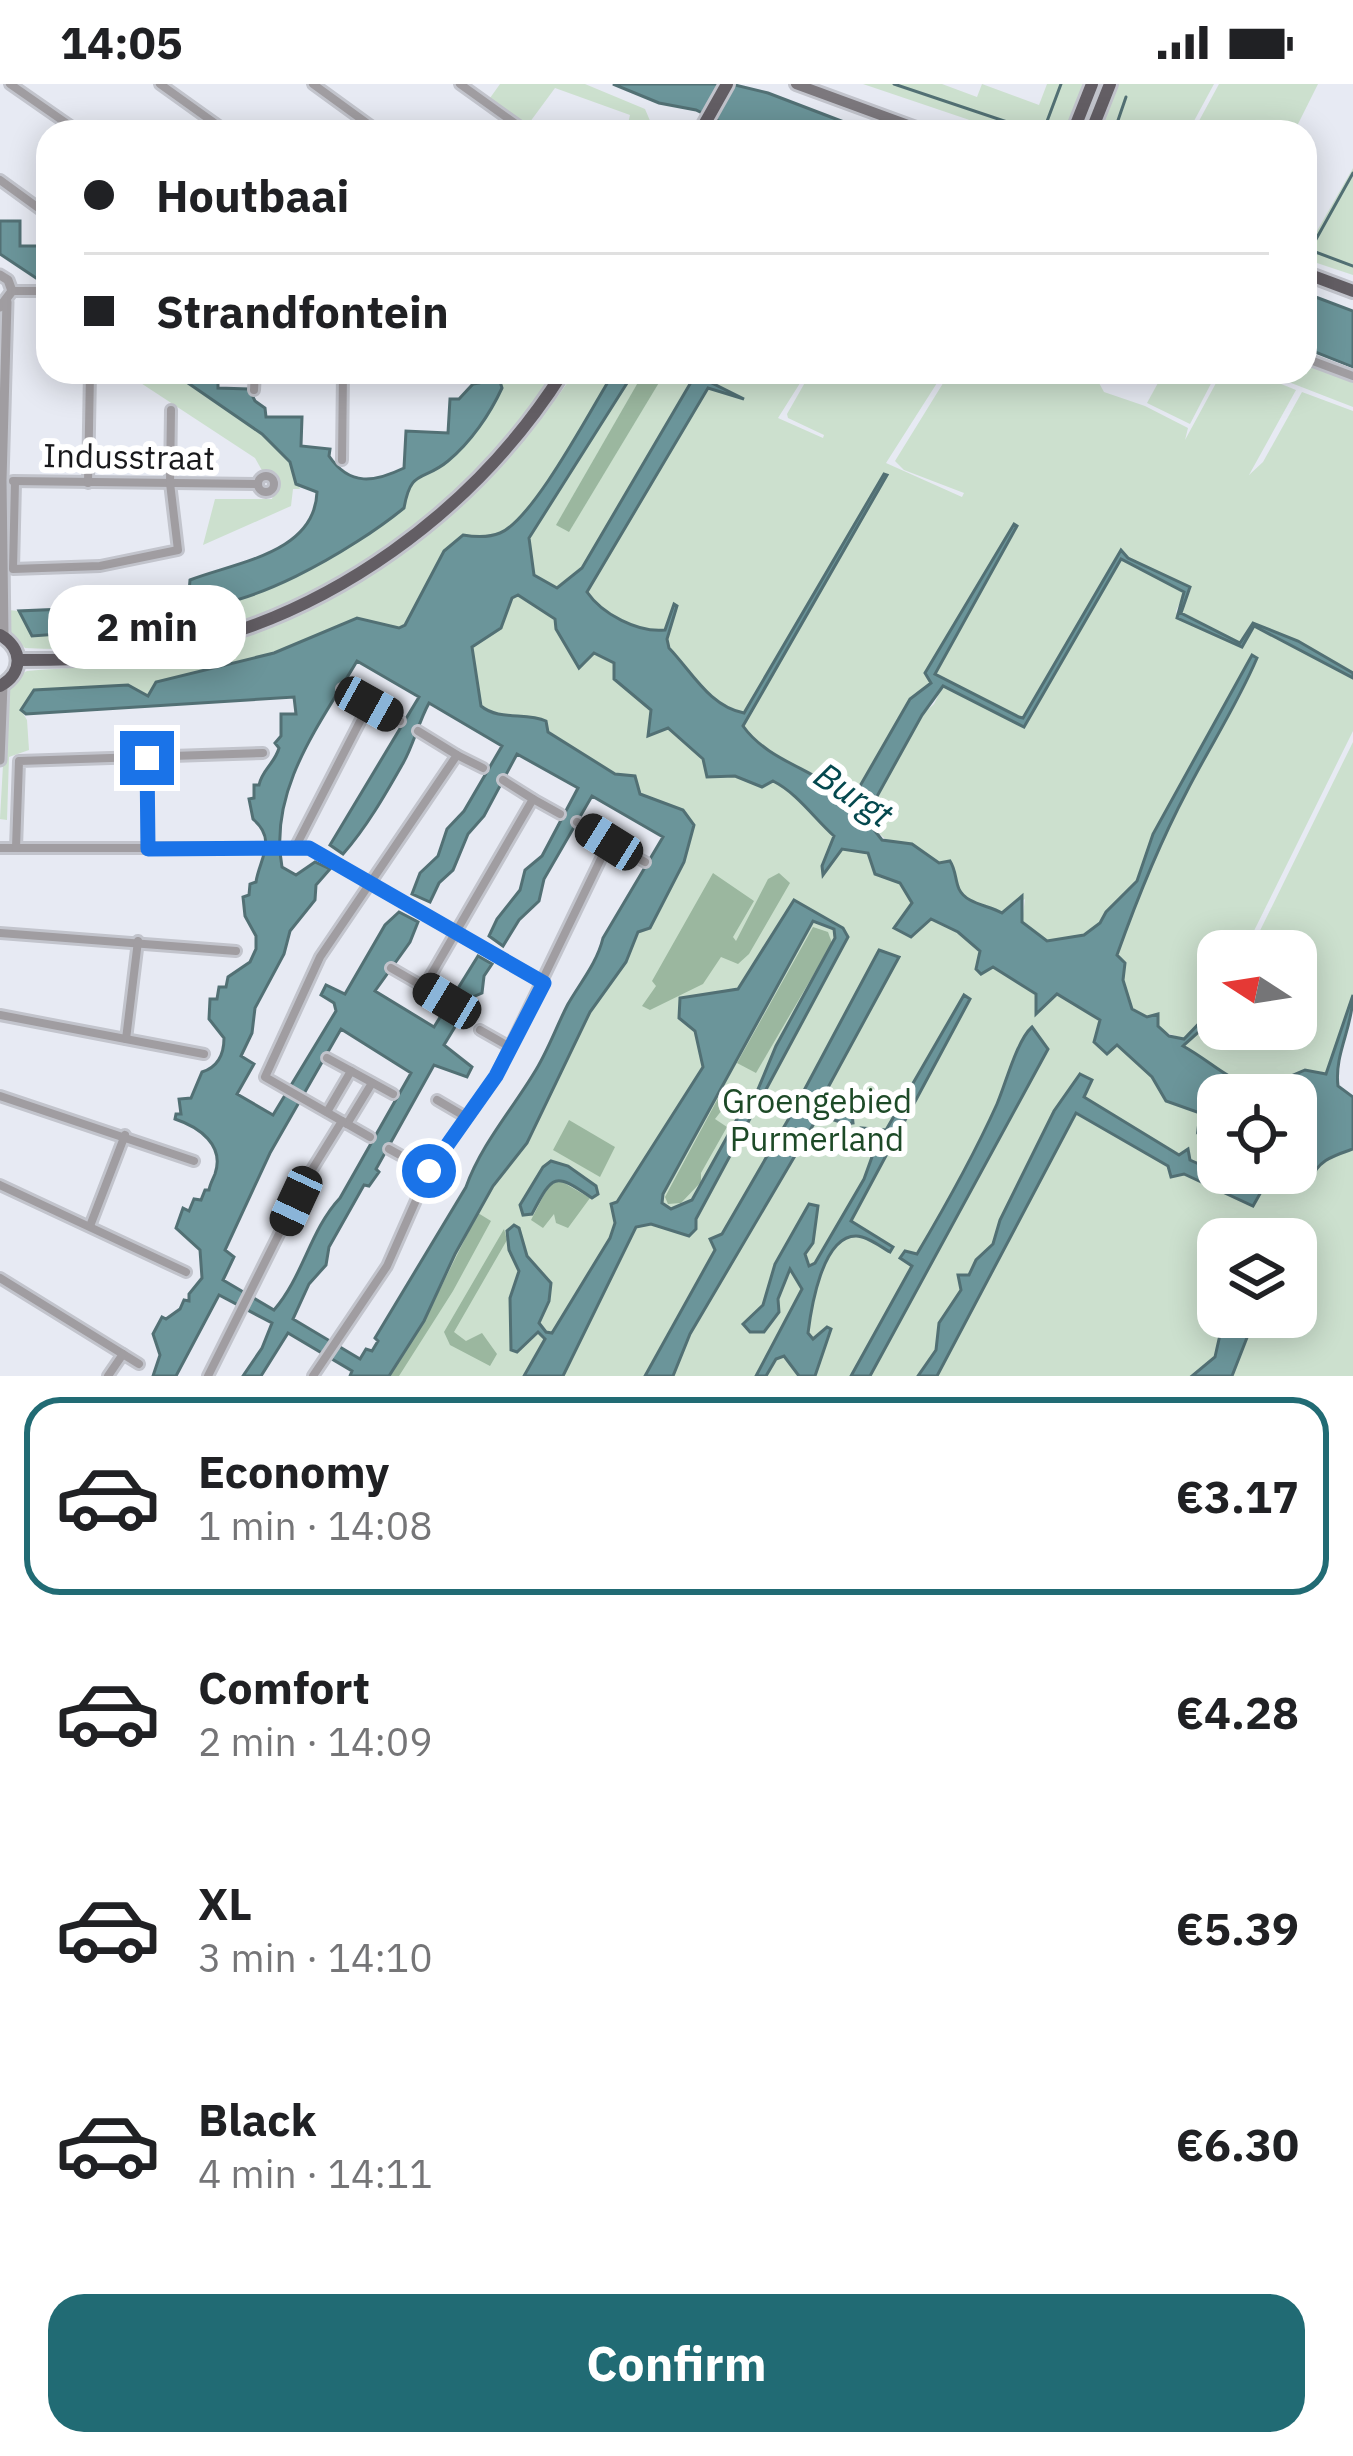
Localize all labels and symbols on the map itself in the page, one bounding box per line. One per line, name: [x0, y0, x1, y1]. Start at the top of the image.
street label: Indusstraat: [43, 433, 215, 479]
callout: 2 min: [48, 584, 246, 668]
car: [329, 671, 409, 737]
route end: [120, 731, 174, 785]
water label: Burgt: [806, 751, 903, 838]
car: [569, 808, 649, 876]
north arrow: [1197, 930, 1317, 1050]
car: [407, 967, 487, 1035]
park label: Groengebied Purmerland: [722, 1079, 912, 1160]
route start: [402, 1144, 456, 1198]
car: [264, 1161, 328, 1241]

